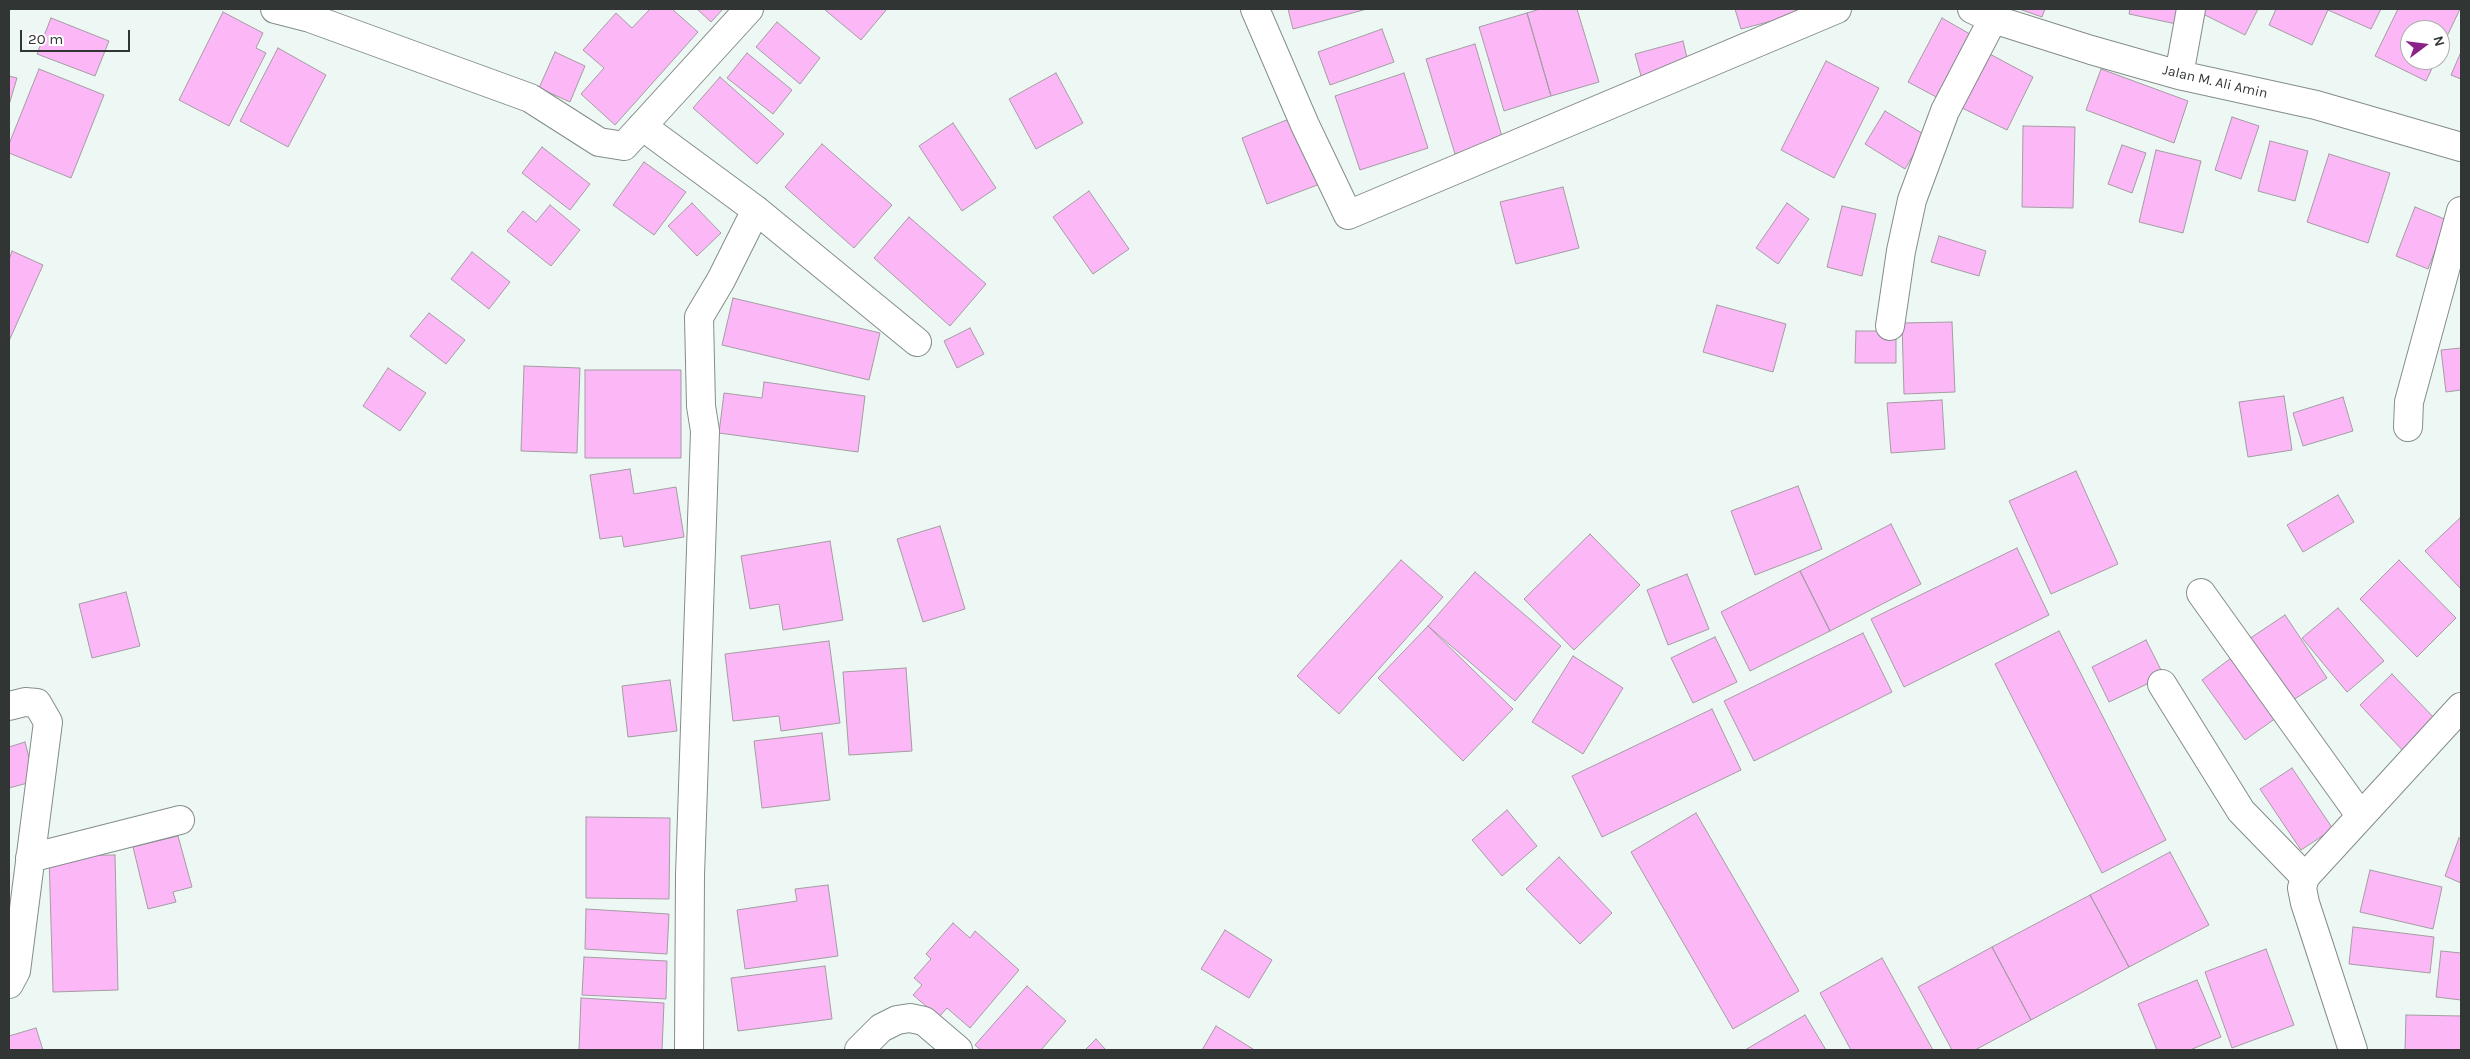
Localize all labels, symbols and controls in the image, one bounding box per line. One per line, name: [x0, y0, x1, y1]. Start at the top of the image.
scale bar: [22, 20, 132, 52]
north arrow: [2400, 20, 2450, 70]
text: 20 m: [28, 30, 63, 48]
text: N: [2429, 34, 2449, 48]
street label: Jalan M. Ali Amin: [2161, 62, 2269, 102]

